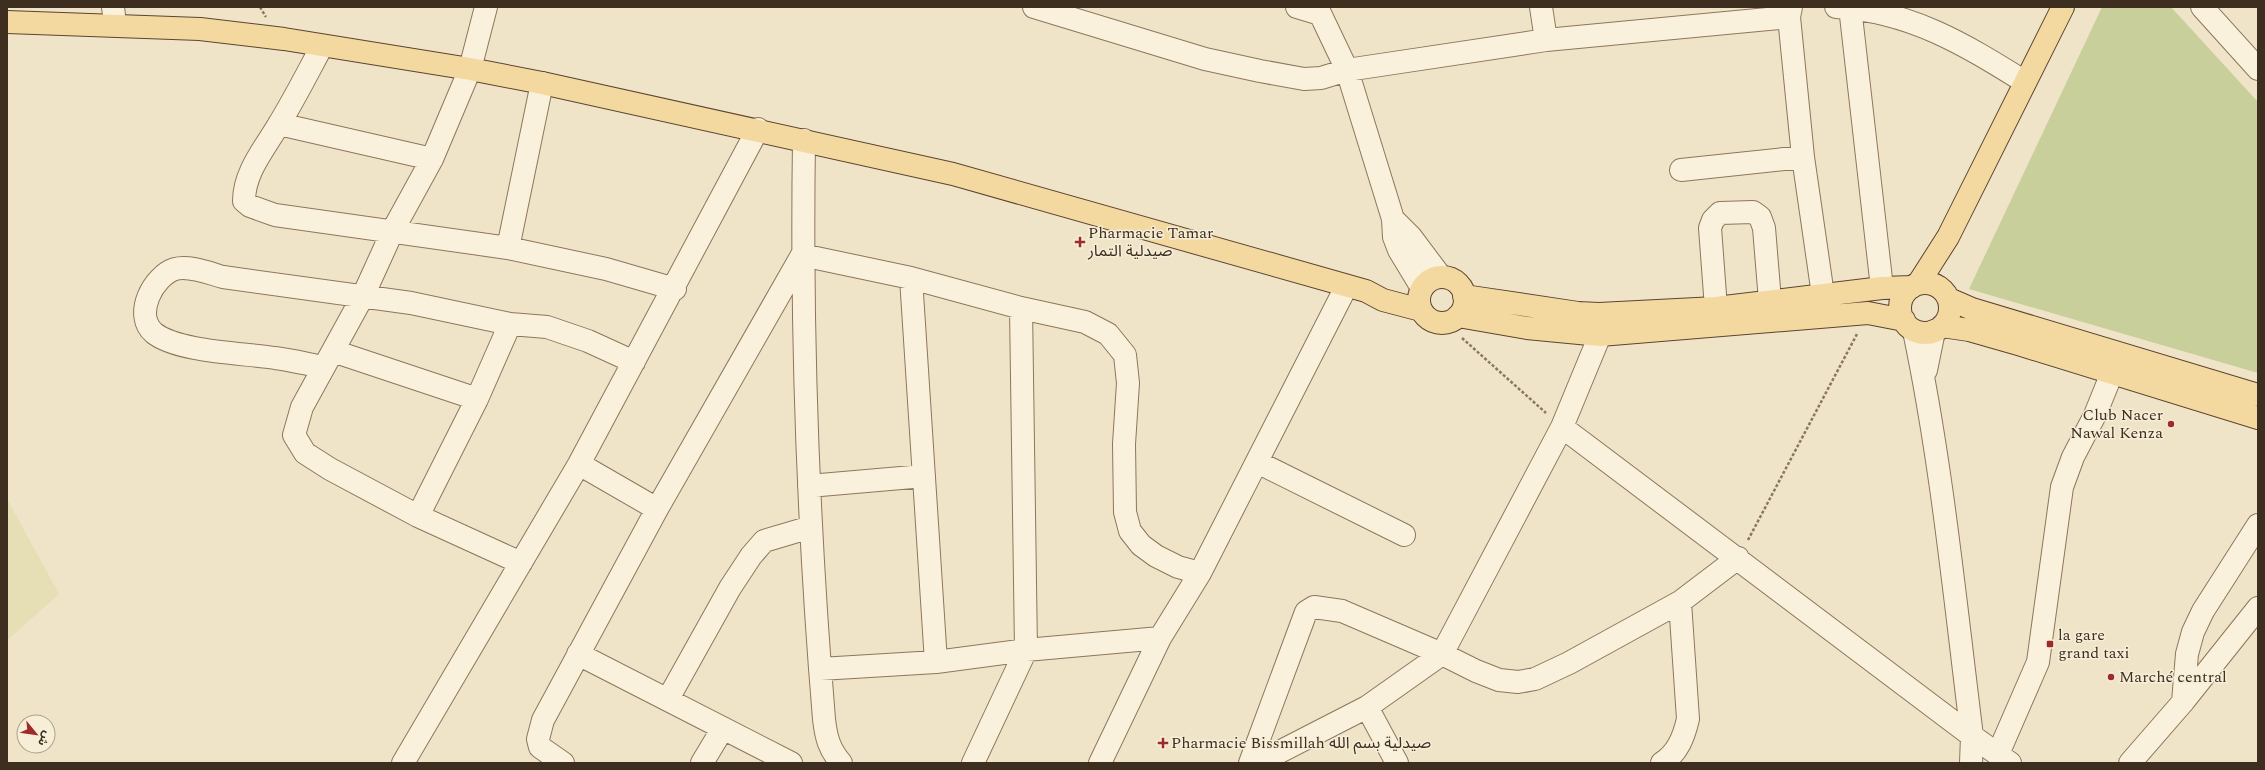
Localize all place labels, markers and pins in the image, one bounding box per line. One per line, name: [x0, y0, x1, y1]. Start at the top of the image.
place label: Pharmacie Tamar صيدلية التمار: [1087, 221, 1213, 263]
marker: Pharmacie Tamar صيدلية التمار: [1075, 237, 1085, 247]
place label: Club Nacer Nawal Kenza: [2070, 403, 2163, 445]
marker: Club Nacer Nawal Kenza: [2166, 419, 2176, 429]
place label: la gare grand taxi: [2058, 623, 2130, 665]
marker: la gare grand taxi: [2045, 639, 2055, 649]
place label: Marché central: [2119, 665, 2227, 689]
marker: Marché central: [2106, 672, 2116, 682]
place label: Pharmacie Bissmillah صيدلية بسم الله: [1171, 731, 1431, 755]
marker: Pharmacie Bissmillah صيدلية بسم الله: [1158, 738, 1168, 748]

